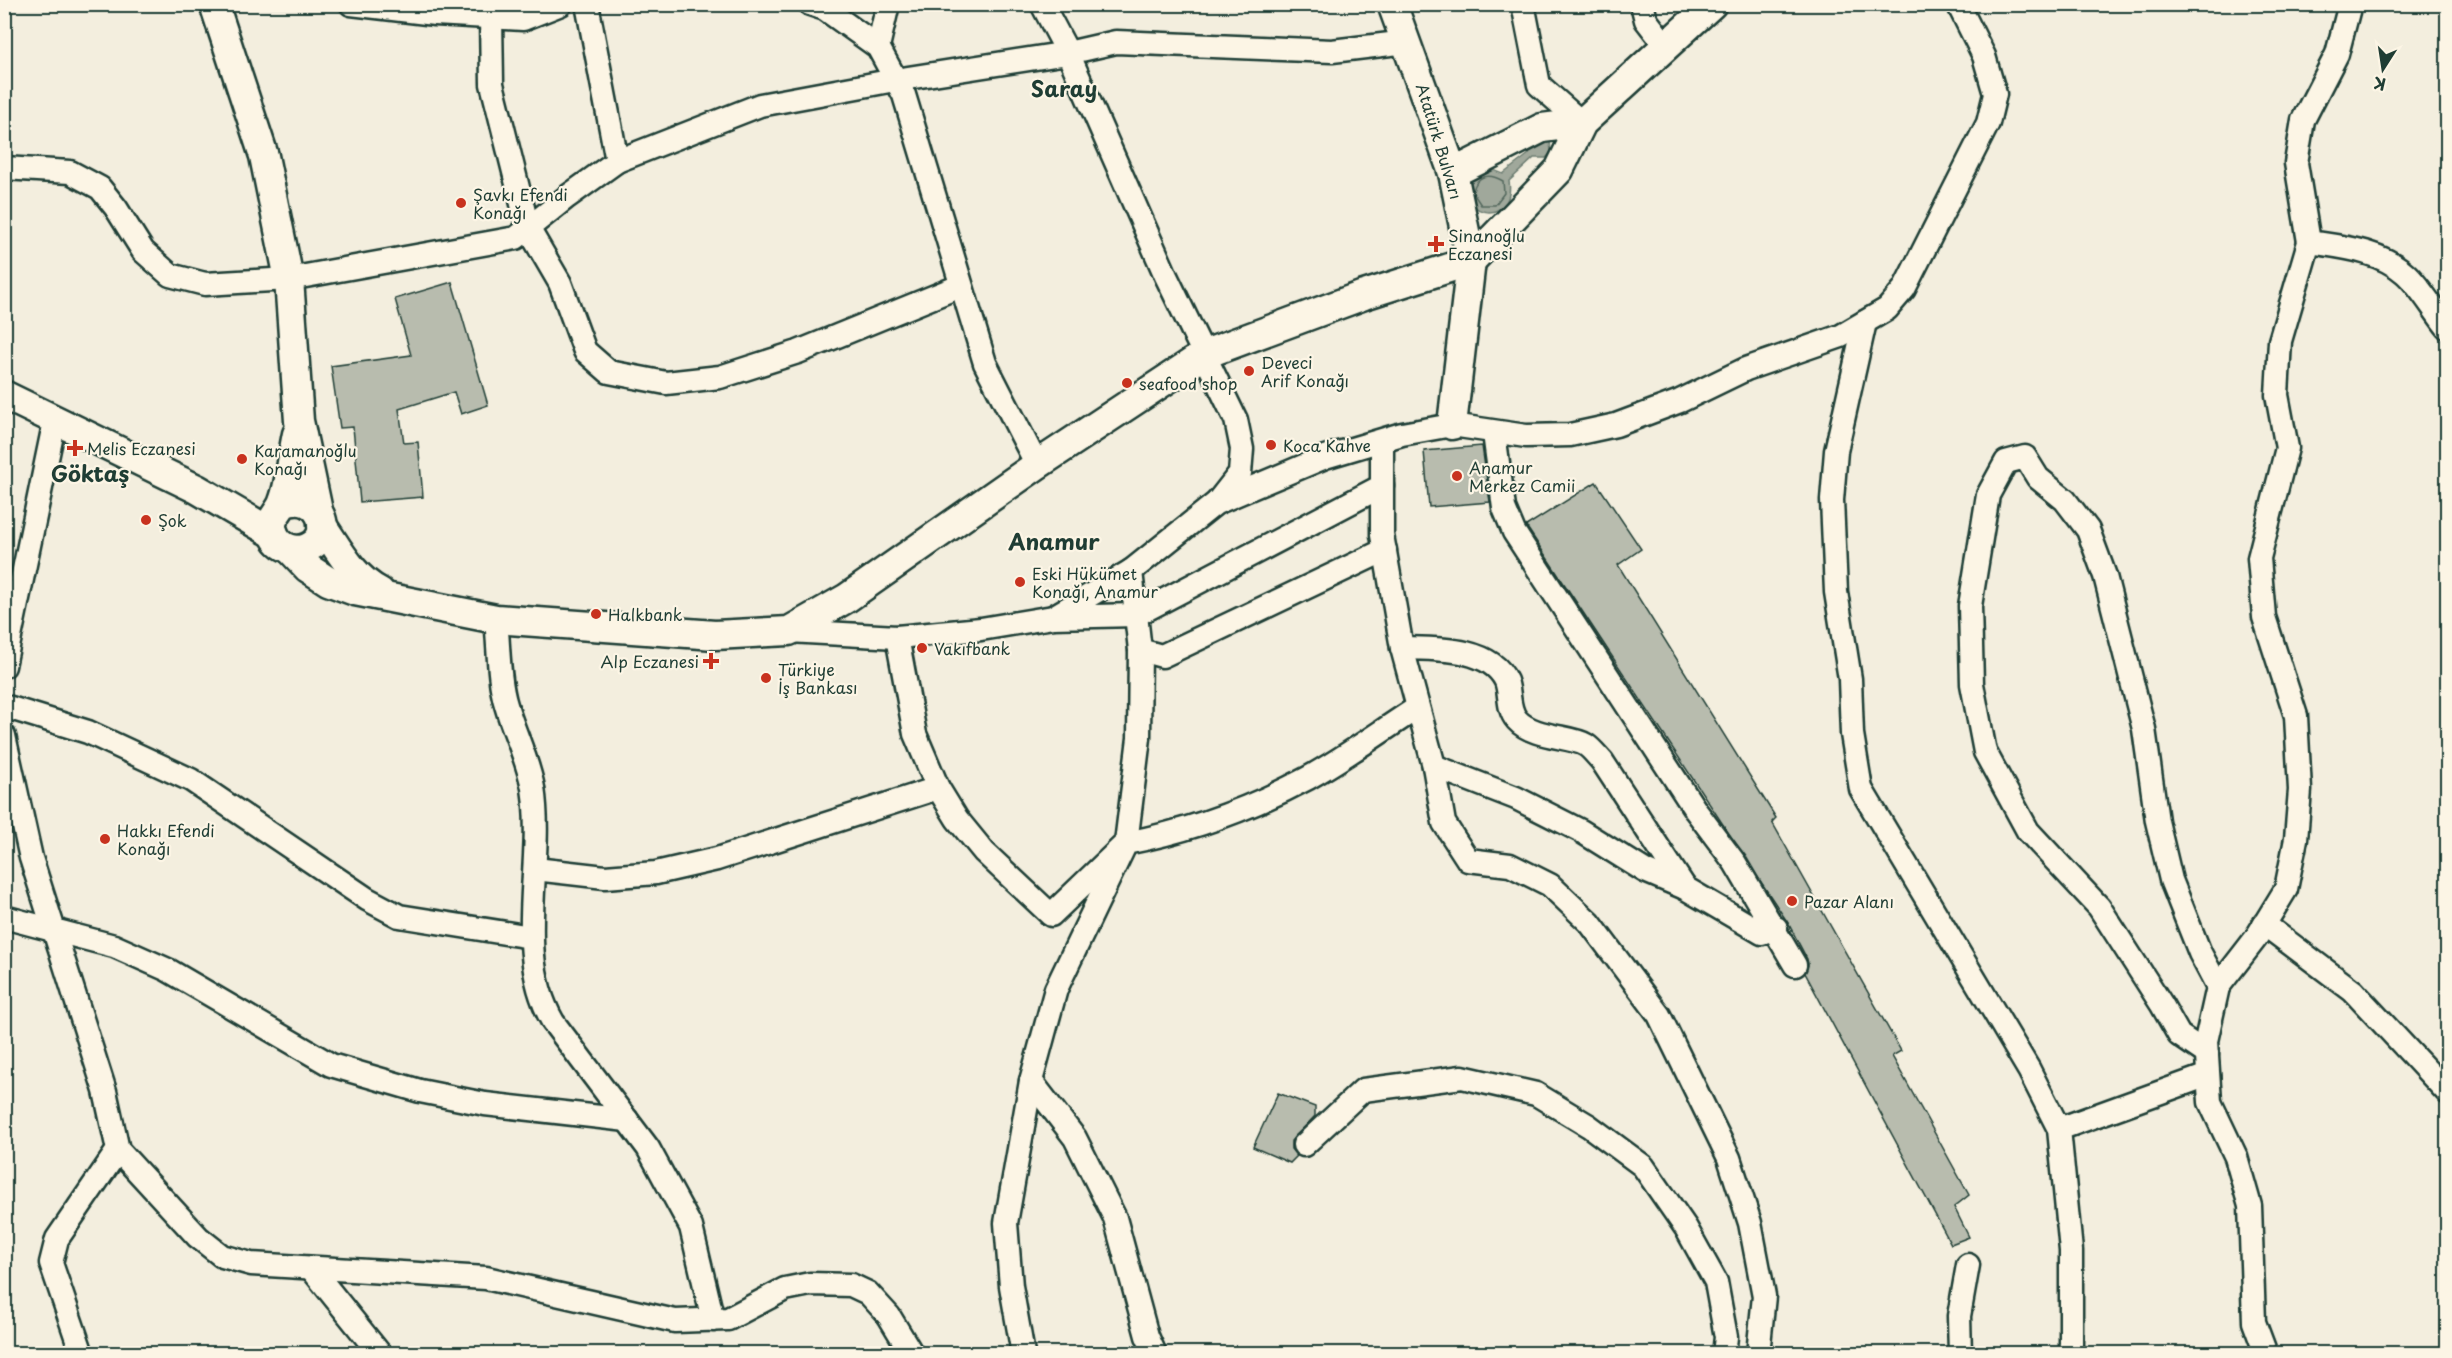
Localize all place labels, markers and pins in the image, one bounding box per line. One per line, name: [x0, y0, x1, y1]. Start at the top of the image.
place label: Şavkı Efendi Konağı: [473, 182, 568, 224]
marker: Şavkı Efendi Konağı: [454, 196, 468, 210]
place label: Sinanoğlu Eczanesi: [1448, 223, 1525, 265]
marker: Sinanoğlu Eczanesi: [1429, 237, 1443, 251]
place label: Deveci Arif Konağı: [1261, 350, 1349, 392]
marker: Deveci Arif Konağı: [1242, 364, 1256, 378]
place label: seafood shop: [1139, 371, 1237, 395]
marker: seafood shop: [1120, 376, 1134, 390]
place label: Koca Kahve: [1283, 433, 1371, 457]
place label: Melis Eczanesi: [87, 436, 196, 460]
place label: Karamanoğlu Konağı: [254, 438, 357, 480]
marker: Koca Kahve: [1264, 438, 1278, 452]
marker: Melis Eczanesi: [68, 441, 82, 455]
marker: Karamanoğlu Konağı: [235, 452, 249, 466]
place label: Anamur Merkez Camii: [1469, 455, 1575, 497]
marker: Anamur Merkez Camii: [1450, 469, 1464, 483]
place label: Şok: [158, 508, 187, 532]
marker: Şok: [139, 513, 153, 527]
place label: Eski Hükümet Konağı, Anamur: [1032, 561, 1158, 603]
marker: Eski Hükümet Konağı, Anamur: [1013, 575, 1027, 589]
place label: Halkbank: [608, 602, 683, 626]
marker: Halkbank: [589, 607, 603, 621]
place label: Vakıfbank: [934, 636, 1011, 660]
marker: Vakıfbank: [915, 641, 929, 655]
place label: Alp Eczanesi: [600, 649, 699, 673]
marker: Alp Eczanesi: [704, 654, 718, 668]
place label: Türkiye İş Bankası: [778, 657, 858, 699]
marker: Türkiye İş Bankası: [759, 671, 773, 685]
place label: Hakkı Efendi Konağı: [117, 818, 215, 860]
marker: Hakkı Efendi Konağı: [98, 832, 112, 846]
place label: Pazar Alanı: [1804, 889, 1894, 913]
marker: Pazar Alanı: [1785, 894, 1799, 908]

